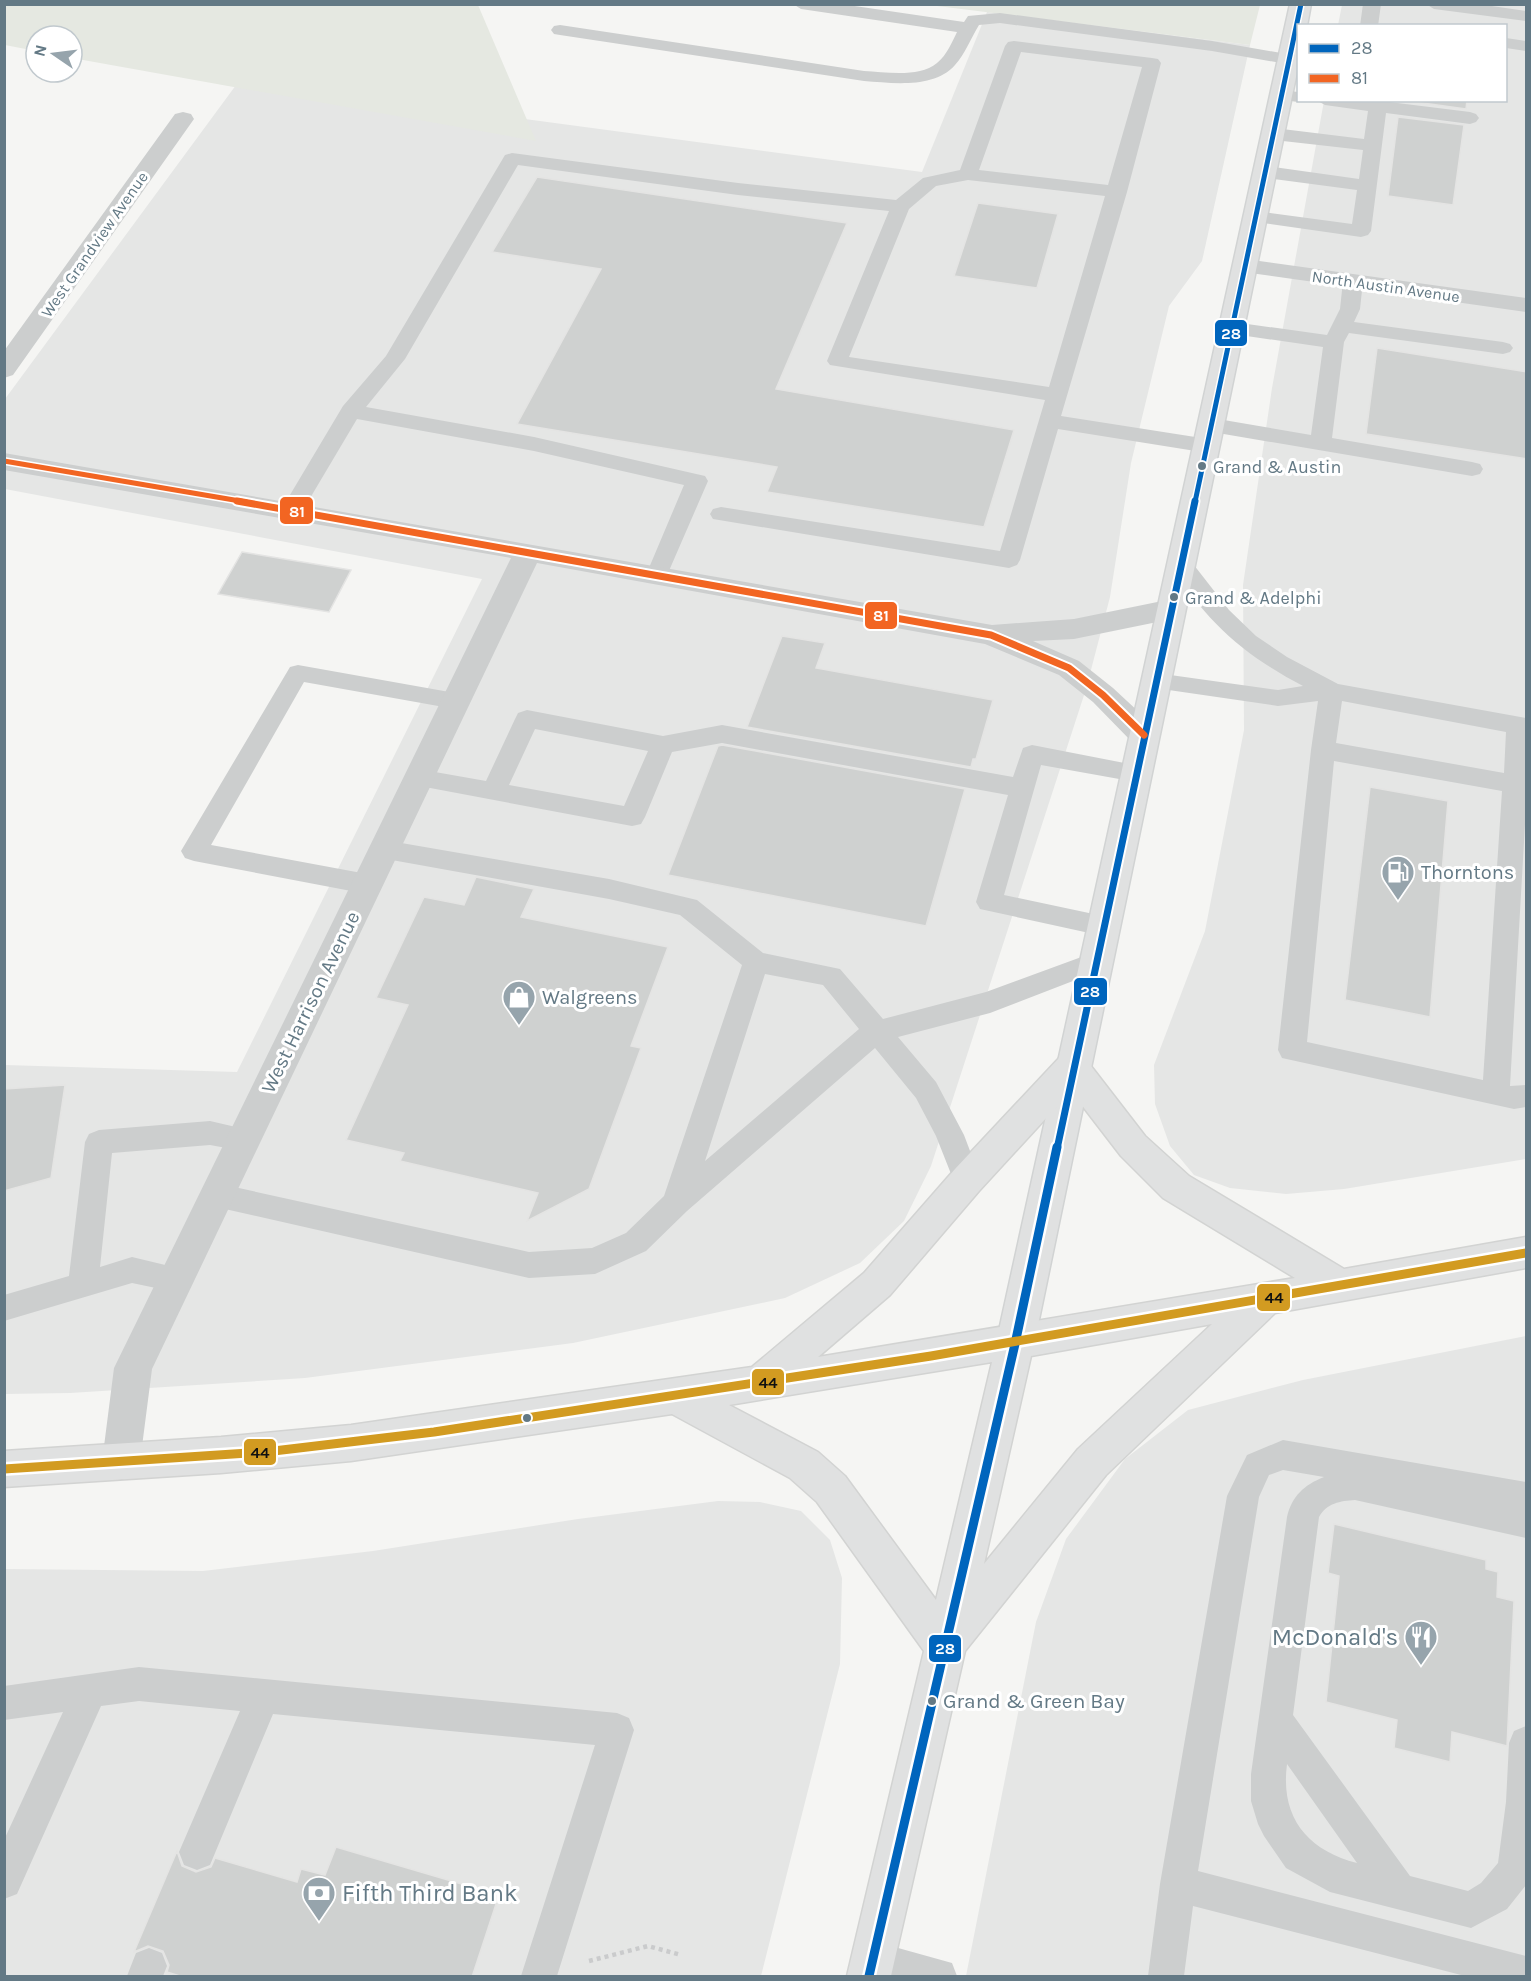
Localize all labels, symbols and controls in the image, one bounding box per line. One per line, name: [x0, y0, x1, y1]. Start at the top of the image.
north arrow: [24, 24, 84, 84]
legend: [1297, 24, 1507, 102]
text: 28: [1351, 37, 1373, 59]
text: N: [29, 43, 51, 58]
text: 81: [1351, 67, 1368, 89]
street label: West Grandview Avenue: [37, 168, 152, 321]
street label: North Austin Avenue: [1311, 267, 1461, 306]
line badge: 28: [1214, 319, 1248, 347]
text: 28: [1221, 324, 1241, 343]
place label: Grand & Austin: [1213, 456, 1341, 478]
marker: Grand & Austin: [1196, 460, 1208, 472]
line badge: 81: [279, 496, 314, 525]
text: 81: [289, 502, 305, 521]
place label: Grand & Adelphi: [1185, 587, 1322, 609]
marker: Grand & Adelphi: [1168, 591, 1180, 603]
line badge: 81: [864, 601, 898, 630]
text: 81: [873, 606, 889, 625]
fuel station icon: Thorntons: [1380, 854, 1416, 901]
place label: Thorntons: [1421, 861, 1514, 884]
street label: West Harrison Avenue: [256, 908, 364, 1097]
line badge: 28: [1073, 977, 1108, 1006]
shop icon: Walgreens: [501, 979, 537, 1026]
text: 28: [1080, 982, 1100, 1001]
place label: Walgreens: [542, 986, 638, 1009]
line badge: 44: [1256, 1283, 1291, 1312]
text: 44: [1264, 1288, 1284, 1307]
line badge: 44: [751, 1368, 785, 1396]
text: 44: [758, 1373, 778, 1392]
unlabelled marker: [521, 1412, 533, 1424]
line badge: 44: [243, 1438, 277, 1466]
text: 44: [250, 1443, 270, 1462]
restaurant icon: McDonald's: [1403, 1619, 1439, 1666]
place label: McDonald's: [1272, 1623, 1398, 1651]
line badge: 28: [928, 1634, 962, 1663]
text: 28: [935, 1639, 955, 1658]
place label: Grand & Green Bay: [943, 1689, 1125, 1713]
marker: Grand & Green Bay: [926, 1695, 938, 1707]
bank icon: Fifth Third Bank: [301, 1875, 337, 1922]
place label: Fifth Third Bank: [342, 1879, 518, 1907]

